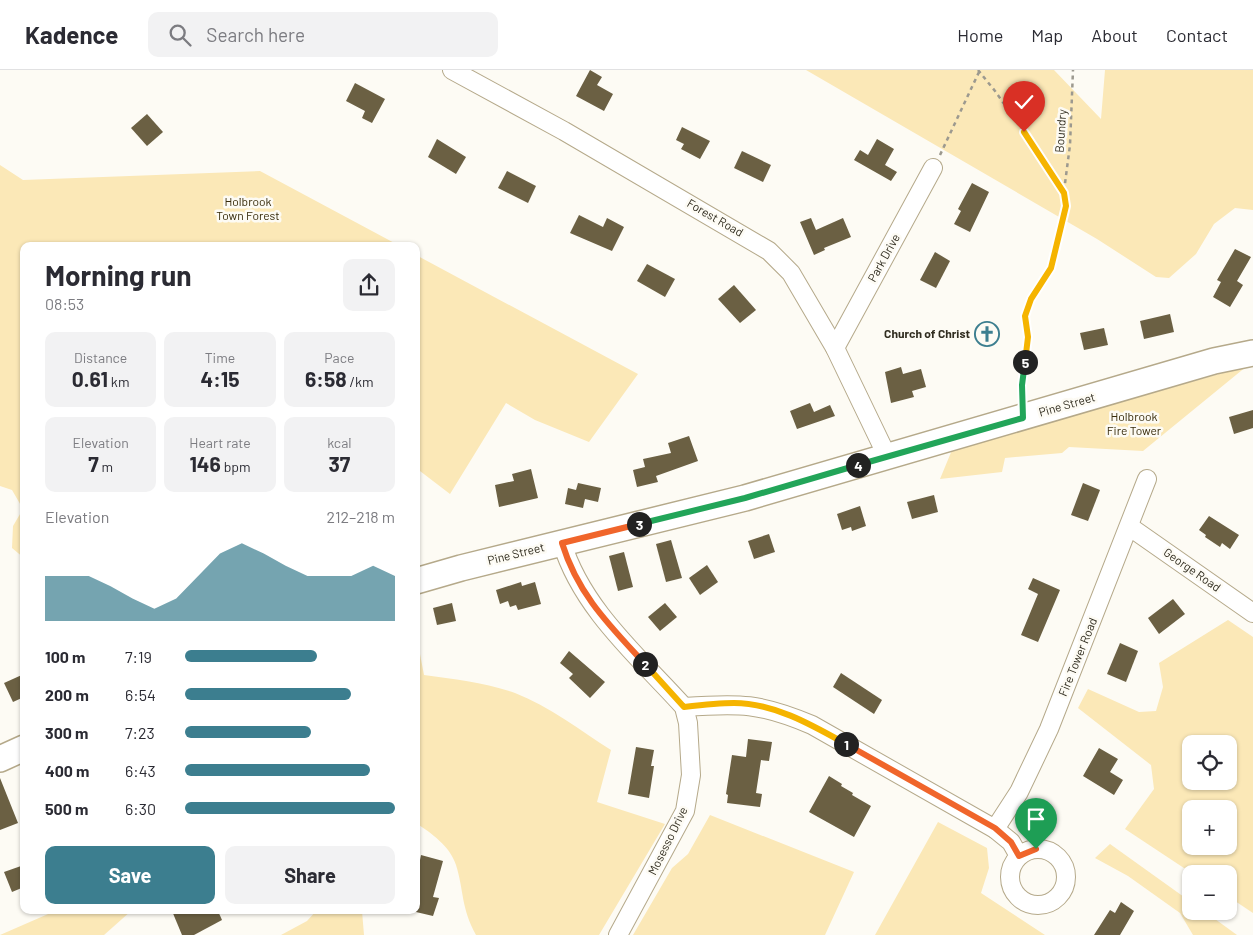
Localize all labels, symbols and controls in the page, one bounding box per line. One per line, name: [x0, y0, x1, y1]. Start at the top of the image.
search box: [148, 12, 498, 57]
text: Kadence: [25, 20, 118, 49]
icon: search: [166, 21, 194, 49]
text: Search here: [206, 23, 305, 46]
text: Home: [957, 24, 1003, 46]
text: Map: [1031, 24, 1063, 46]
text: About: [1091, 24, 1138, 46]
text: Contact: [1166, 24, 1228, 46]
pin: [1003, 81, 1045, 132]
icon: check: [1010, 88, 1038, 116]
street label: Boundry: [1051, 108, 1069, 153]
park label: Holbrook Town Forest: [216, 194, 280, 222]
street label: Forest Road: [685, 195, 746, 239]
street label: Park Drive: [864, 231, 902, 284]
text: Morning run: [45, 258, 192, 292]
button: share: [343, 259, 395, 311]
text: 08:53: [45, 294, 84, 313]
church icon: Church of Christ: [974, 321, 1000, 347]
place label: Church of Christ: [884, 326, 970, 340]
text: Distance: [74, 349, 127, 366]
text: Time: [205, 349, 235, 366]
text: Pace: [324, 349, 354, 366]
pin: 5: [1012, 350, 1038, 374]
text: 5: [1022, 354, 1029, 371]
text: 0.61: [72, 366, 108, 391]
text: 4:15: [200, 366, 240, 391]
text: 6:58: [305, 366, 347, 391]
text: km: [108, 373, 129, 390]
text: /km: [347, 373, 374, 390]
street label: Pine Street: [1037, 389, 1097, 419]
park label: Holbrook Fire Tower: [1107, 409, 1162, 437]
text: Elevation: [72, 434, 129, 451]
text: Heart rate: [189, 434, 251, 451]
text: kcal: [327, 434, 352, 451]
text: 7: [88, 451, 99, 476]
text: 146: [189, 451, 221, 476]
text: 37: [328, 451, 350, 476]
pin: 4: [846, 452, 870, 478]
text: 4: [854, 457, 863, 474]
text: m: [99, 458, 113, 475]
text: bpm: [221, 458, 251, 475]
text: Elevation: [45, 507, 109, 526]
text: 212–218 m: [327, 507, 395, 526]
pin: 3: [626, 512, 652, 536]
text: 3: [636, 516, 643, 533]
street label: Pine Street: [486, 539, 546, 567]
street label: George Road: [1161, 544, 1224, 594]
street label: Fire Tower Road: [1055, 615, 1099, 698]
text: 100 m: [45, 647, 85, 666]
text: 7:19: [125, 647, 152, 666]
pin: 2: [632, 652, 658, 676]
text: 2: [642, 656, 649, 673]
text: 200 m: [45, 685, 89, 704]
text: 6:54: [125, 685, 156, 704]
text: 300 m: [45, 723, 88, 742]
text: 7:23: [125, 723, 155, 742]
pin: 1: [834, 732, 858, 756]
map controls: [1182, 735, 1237, 920]
button: locate: [1182, 735, 1237, 790]
text: 1: [844, 736, 849, 753]
text: 400 m: [45, 761, 89, 780]
text: 6:43: [125, 761, 156, 780]
pin: [1015, 798, 1057, 849]
text: 500 m: [45, 799, 88, 818]
text: 6:30: [125, 799, 156, 818]
button: +: [1182, 800, 1237, 855]
street label: Mosesso Drive: [645, 804, 690, 877]
icon: arrive: [1022, 805, 1050, 833]
button: Save: [45, 846, 215, 904]
button: Share: [225, 846, 395, 904]
button: −: [1182, 865, 1237, 920]

